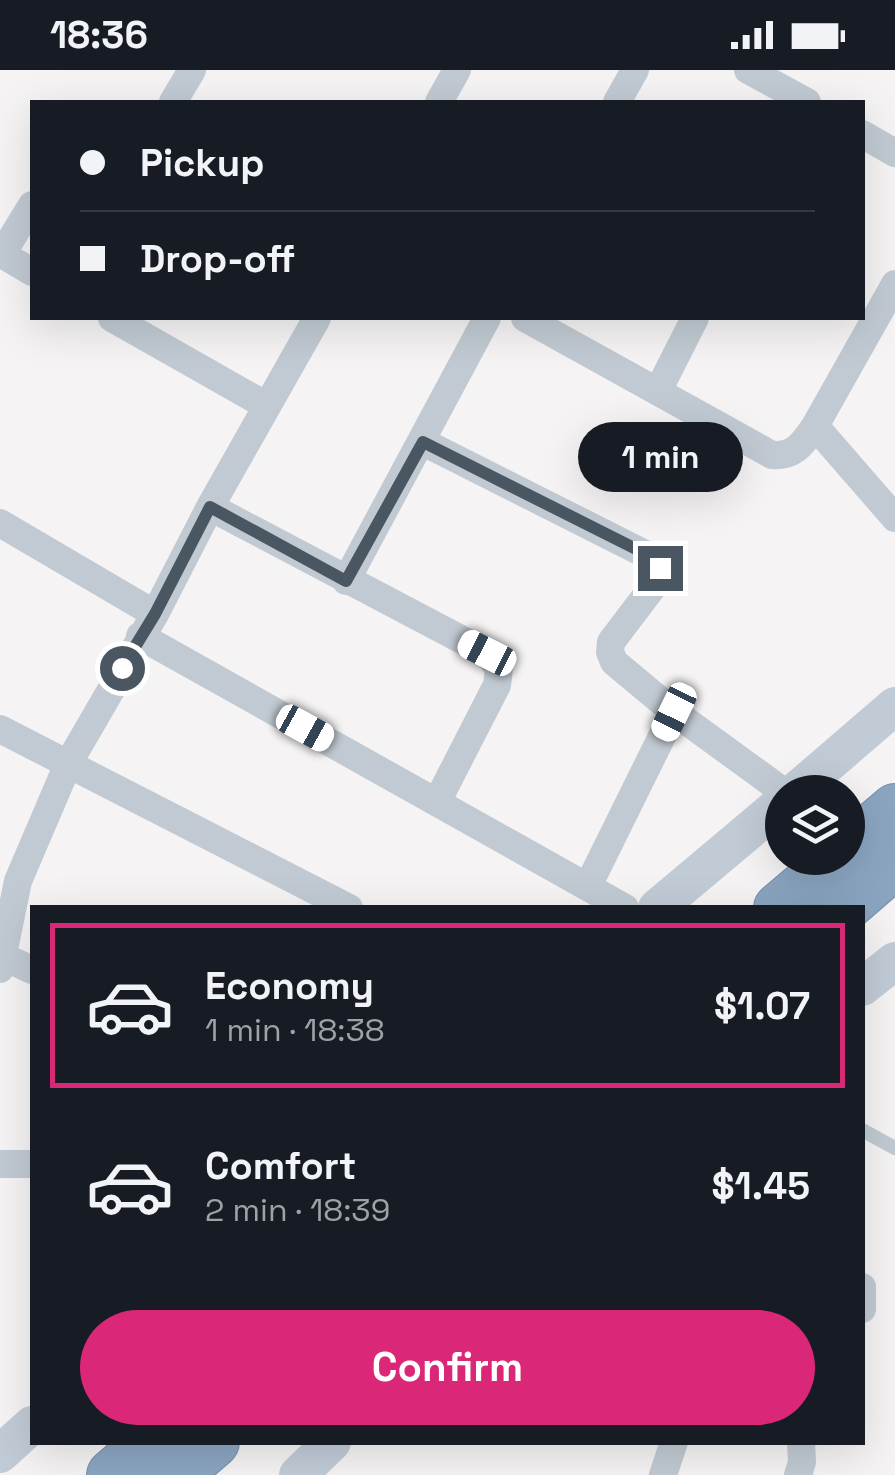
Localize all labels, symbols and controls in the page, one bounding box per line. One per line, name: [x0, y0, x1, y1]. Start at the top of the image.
text: 18:36: [50, 11, 148, 59]
text: Pickup: [140, 139, 264, 187]
text: Drop-off: [140, 235, 295, 283]
callout: 1 min: [578, 423, 742, 493]
text: 1 min: [621, 437, 700, 477]
route end: [638, 546, 683, 591]
car: [453, 626, 521, 680]
route start: [100, 646, 145, 691]
car: [647, 678, 701, 746]
car: [271, 700, 339, 756]
map controls: [765, 775, 865, 875]
button: layers: [765, 775, 865, 875]
icon: car: [85, 961, 175, 1051]
text: Economy: [205, 962, 374, 1010]
text: $1.07: [714, 982, 810, 1030]
text: 1 min · 18:38: [205, 1010, 385, 1050]
icon: car: [85, 1141, 175, 1231]
text: Comfort: [205, 1142, 356, 1190]
text: $1.45: [712, 1162, 810, 1210]
text: 2 min · 18:39: [205, 1190, 390, 1230]
button: Confirm: [80, 1310, 815, 1425]

